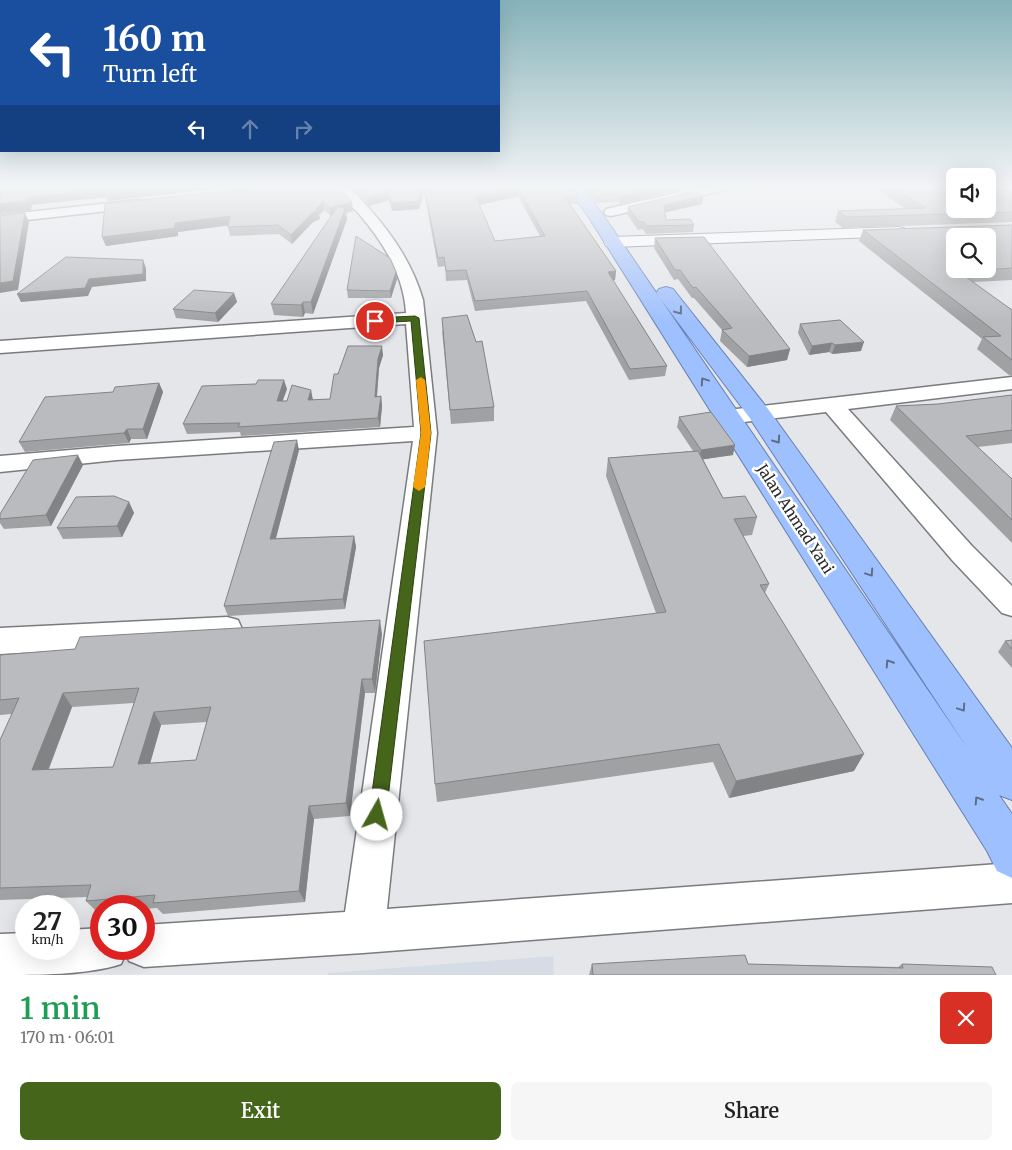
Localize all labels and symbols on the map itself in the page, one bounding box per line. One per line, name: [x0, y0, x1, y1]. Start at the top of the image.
pin: [354, 300, 396, 342]
one-way arrow: [673, 305, 682, 314]
one-way arrow: [701, 377, 710, 387]
one-way arrow: [771, 434, 780, 444]
street label: Jalan Ahmad Yani: [752, 459, 838, 577]
one-way arrow: [864, 568, 873, 577]
one-way arrow: [886, 660, 895, 669]
one-way arrow: [956, 702, 965, 711]
position arrow: [350, 788, 402, 840]
one-way arrow: [974, 796, 984, 805]
speed limit sign: 30: [90, 895, 155, 960]

